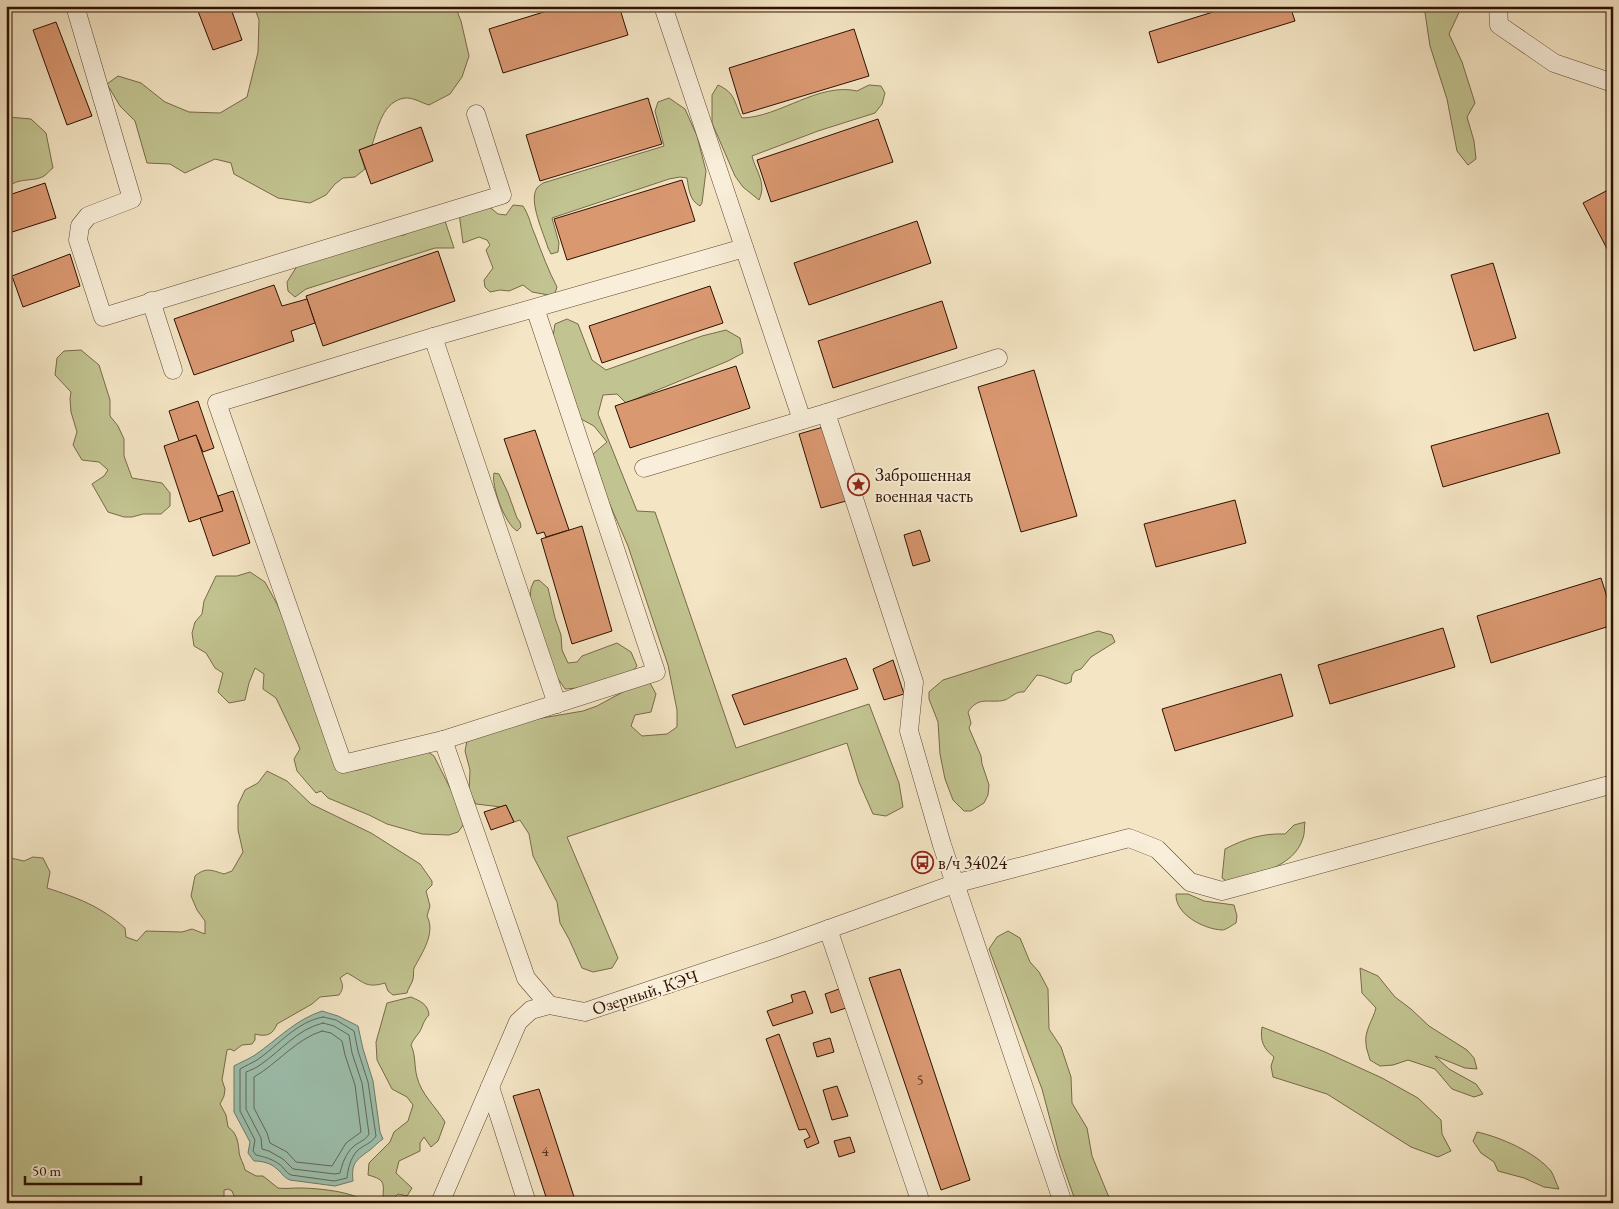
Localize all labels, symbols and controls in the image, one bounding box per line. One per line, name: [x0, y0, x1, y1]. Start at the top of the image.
place label: Заброшенная военная часть: [875, 463, 973, 507]
place icon: Заброшенная военная часть: [847, 472, 871, 496]
bus stop icon: в/ч 34024: [910, 850, 934, 874]
place label: в/ч 34024: [938, 851, 1007, 874]
street label: Озерный, КЭЧ: [589, 964, 701, 1020]
house number: 5: [916, 1070, 924, 1089]
house number: 4: [541, 1141, 549, 1160]
scale bar: [25, 1154, 141, 1186]
text: 50 m: [32, 1161, 61, 1180]

